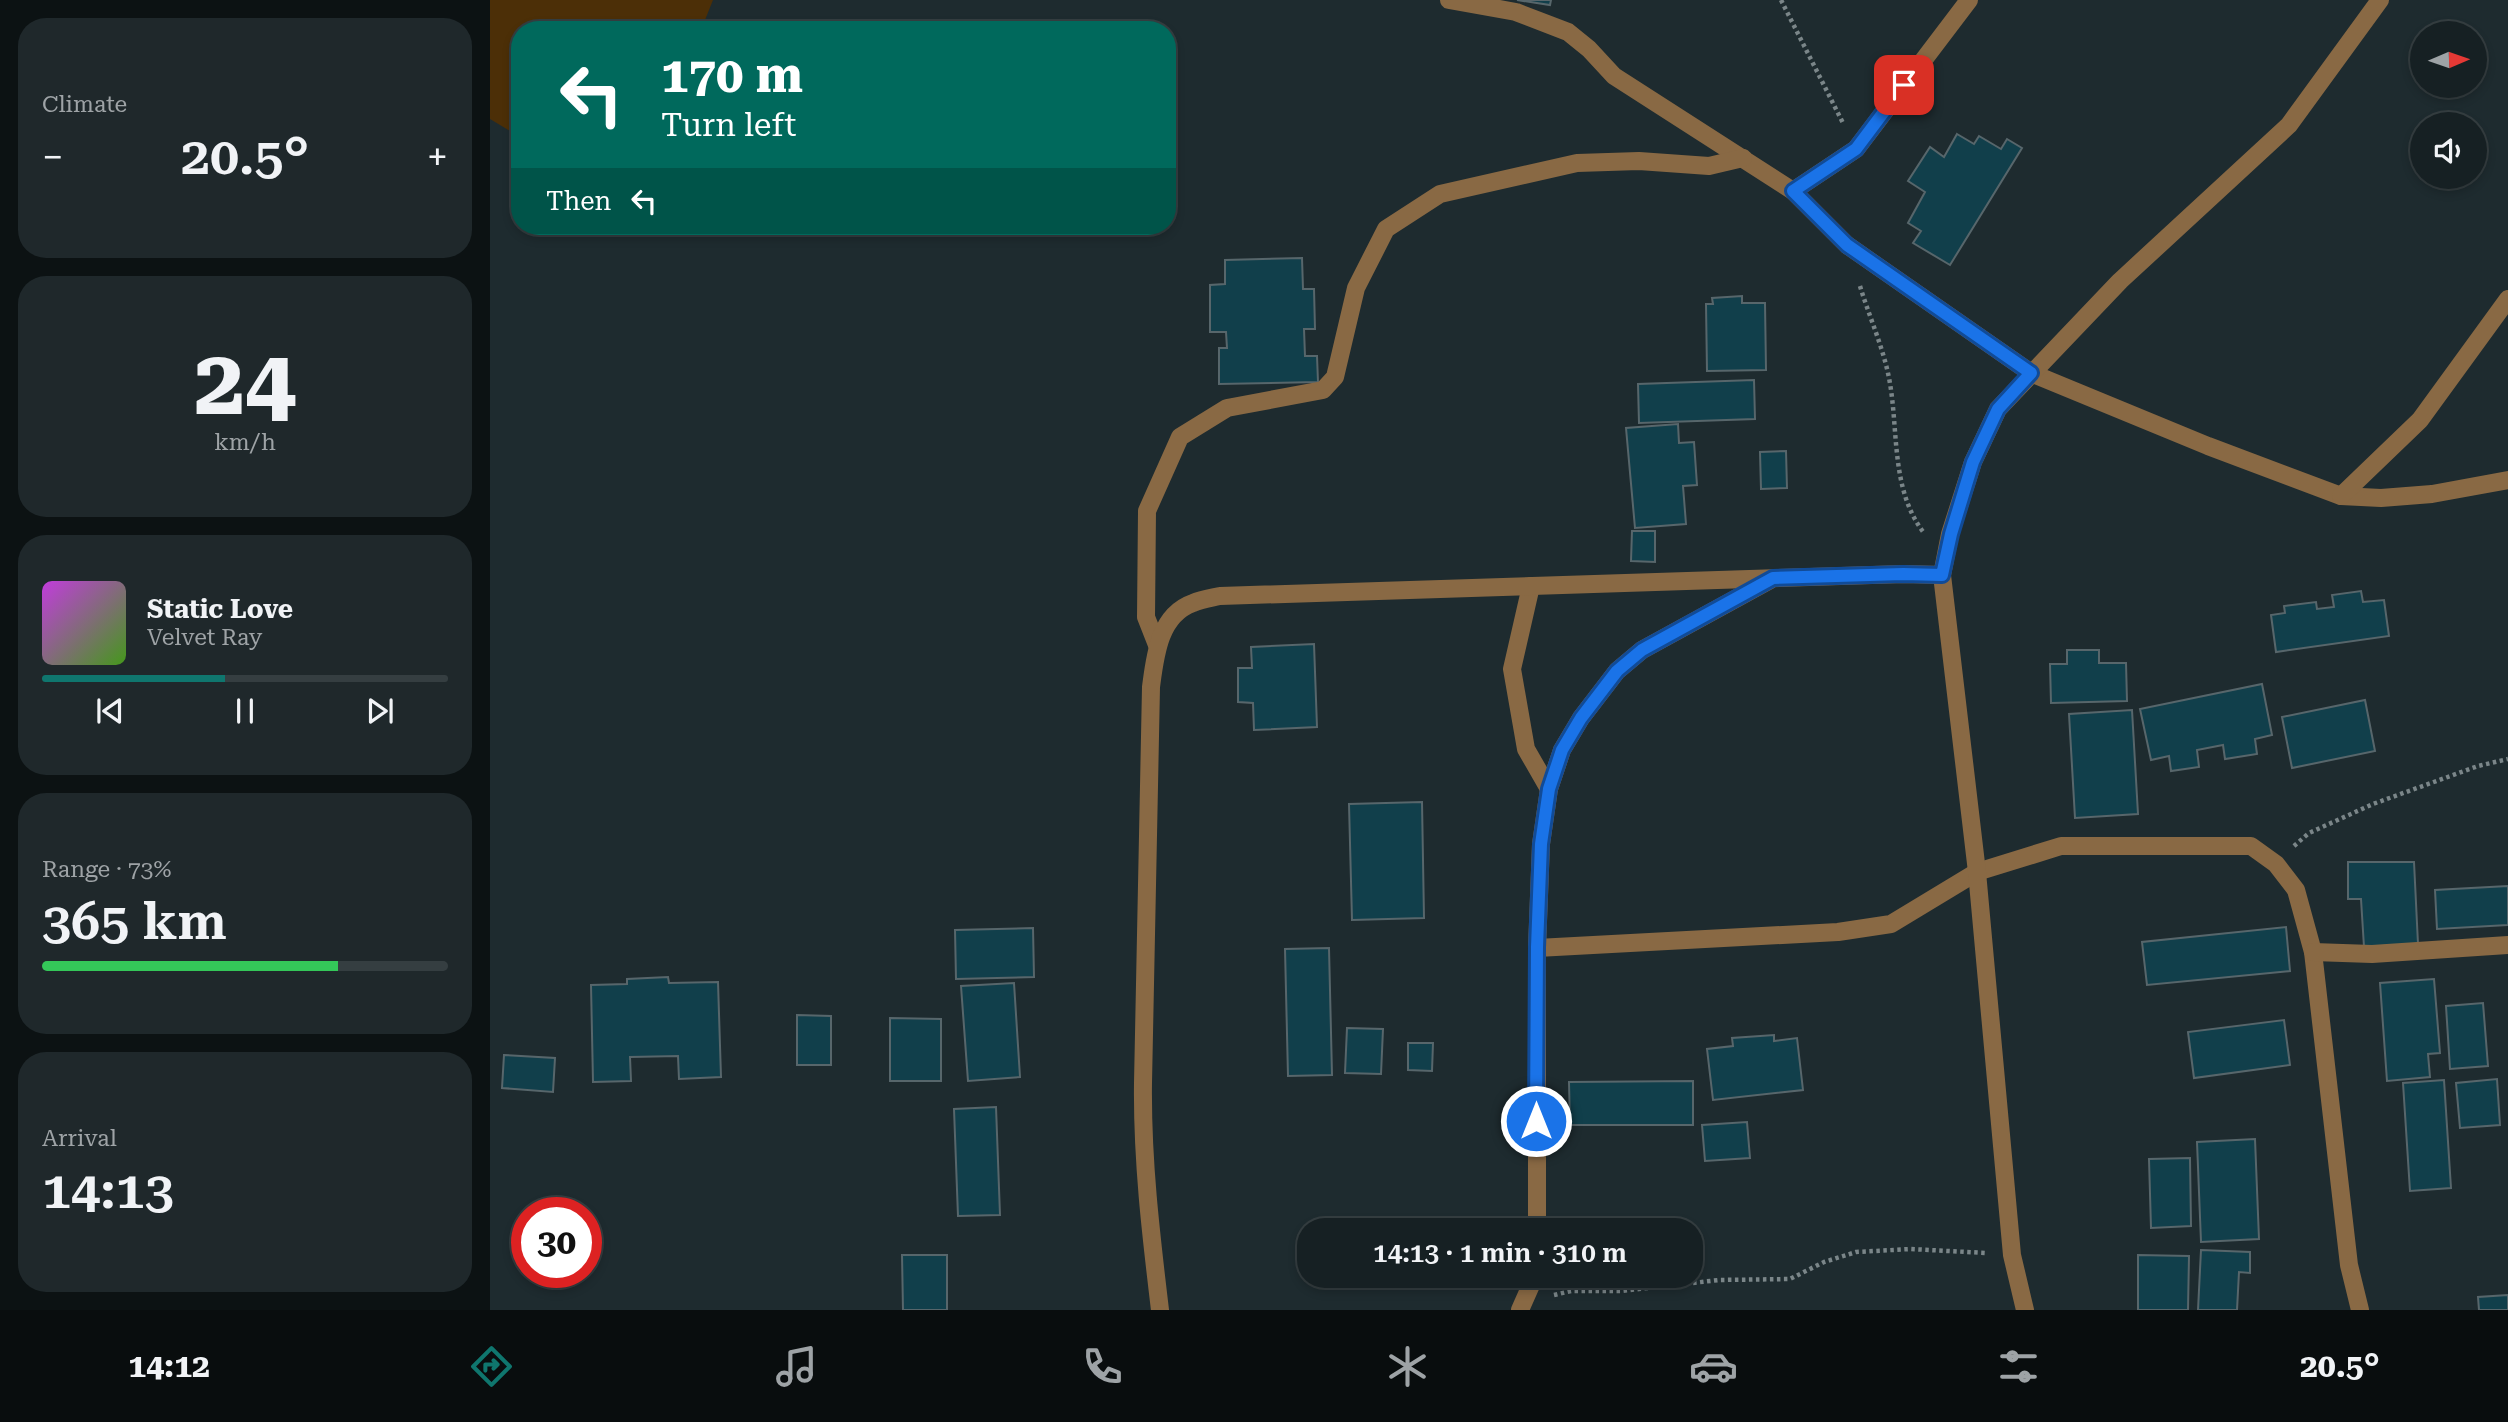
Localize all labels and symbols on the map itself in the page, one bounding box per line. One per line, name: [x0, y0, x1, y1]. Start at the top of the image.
north arrow: [2410, 21, 2487, 98]
pin: [1874, 55, 1934, 115]
position arrow: [1499, 1084, 1573, 1158]
speed limit sign: 30: [511, 1197, 602, 1288]

